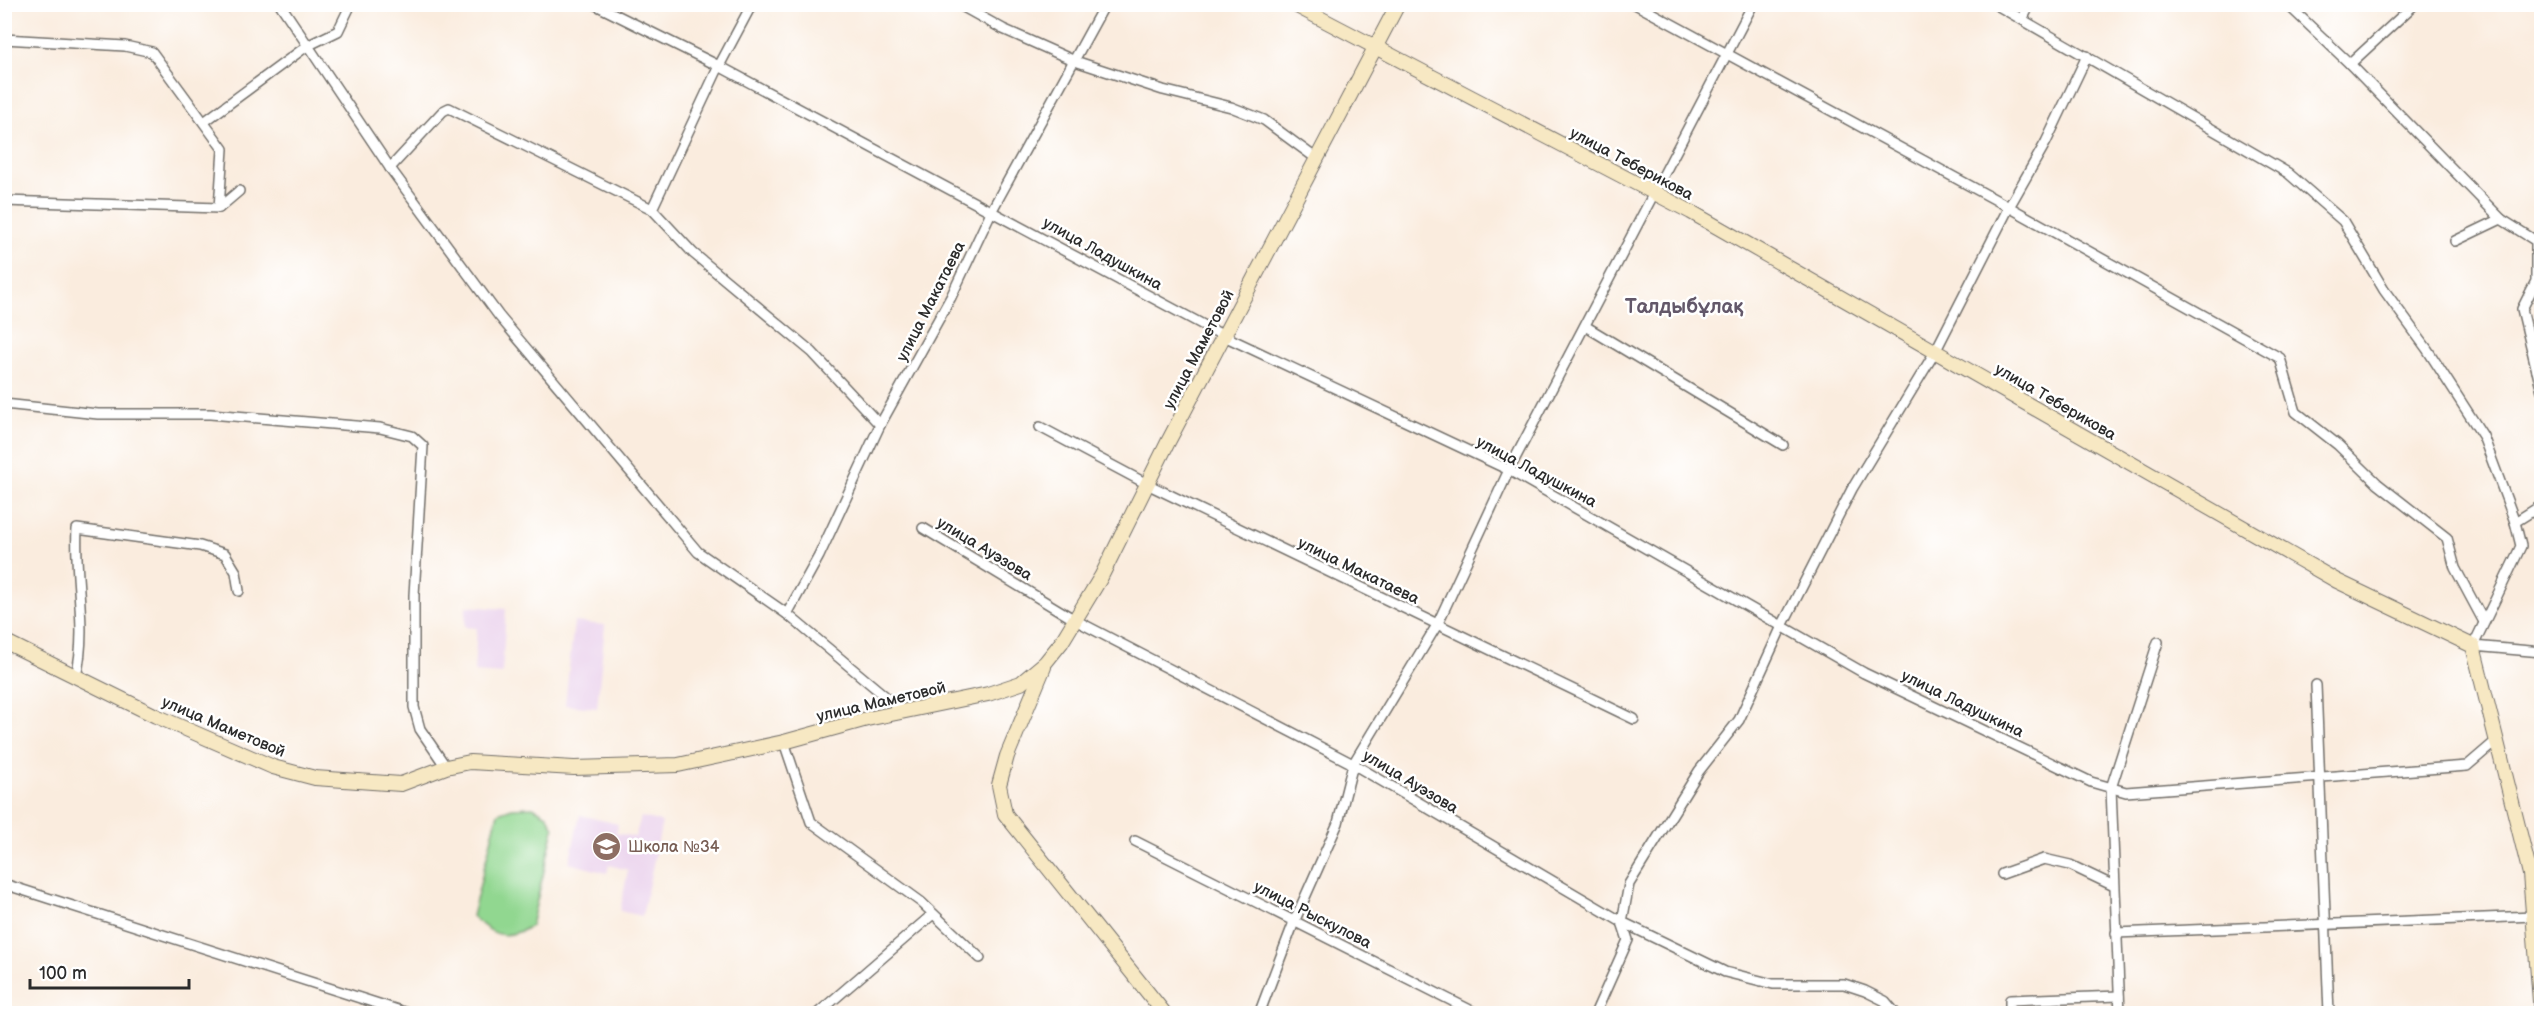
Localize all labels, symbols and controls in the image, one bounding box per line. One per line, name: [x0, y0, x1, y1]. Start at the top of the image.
street label: улица Теберикова: [1566, 124, 1697, 205]
street label: улица Ладушкина: [1039, 214, 1166, 295]
street label: улица Макатаева: [893, 238, 970, 365]
street label: улица Маметовой: [1160, 287, 1239, 413]
district label: Талдыбұлақ: [1625, 295, 1744, 319]
street label: улица Теберикова: [1991, 360, 2120, 445]
street label: улица Ладушкина: [1473, 433, 1600, 512]
street label: улица Ауэзова: [933, 513, 1036, 585]
street label: улица Макатаева: [1295, 534, 1423, 609]
street label: улица Ладушкина: [1898, 667, 2027, 742]
street label: улица Маметовой: [815, 678, 948, 727]
street label: улица Маметовой: [159, 693, 288, 762]
street label: улица Ауэзова: [1359, 746, 1462, 818]
school or university icon: Школа №34: [591, 830, 623, 862]
place label: Школа №34: [628, 838, 720, 857]
street label: улица Рыскулова: [1250, 878, 1375, 953]
scale bar: [30, 952, 189, 990]
text: 100 m: [39, 963, 87, 984]

